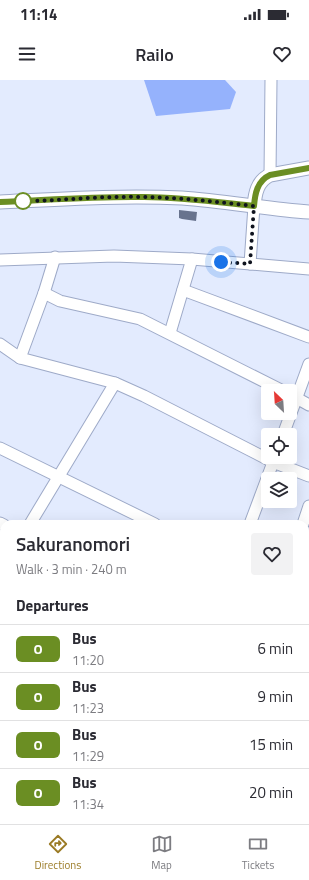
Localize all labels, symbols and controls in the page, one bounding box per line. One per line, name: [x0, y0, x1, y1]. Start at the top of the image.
text: 11:14: [20, 3, 57, 26]
text: Railo: [135, 41, 174, 68]
icon: menu: [16, 43, 38, 65]
icon: heart: [271, 43, 293, 65]
unlabelled marker: [14, 192, 32, 210]
your location: [211, 252, 231, 272]
north arrow: [261, 384, 297, 420]
map controls: [261, 384, 297, 508]
button: locate: [261, 428, 297, 464]
button: layers: [261, 472, 297, 508]
text: Sakuranomori: [16, 529, 130, 558]
button: heart: [251, 533, 293, 575]
text: Walk · 3 min · 240 m: [16, 559, 127, 579]
text: Departures: [16, 594, 89, 617]
text: Bus: [72, 627, 97, 650]
text: 6 min: [257, 637, 293, 660]
text: O: [33, 638, 43, 659]
text: 11:20: [72, 650, 104, 670]
text: Bus: [72, 675, 97, 698]
text: 9 min: [257, 685, 293, 708]
text: O: [33, 686, 43, 707]
text: 11:23: [72, 698, 104, 718]
text: Bus: [72, 723, 97, 746]
text: 15 min: [249, 733, 293, 756]
text: O: [33, 734, 43, 755]
text: 11:29: [72, 746, 104, 766]
text: Bus: [72, 771, 97, 794]
text: 20 min: [249, 781, 293, 804]
text: O: [33, 782, 43, 803]
text: 11:34: [72, 794, 104, 814]
tab: Directions: [35, 833, 81, 873]
tab: Map: [151, 833, 173, 873]
tab: Tickets: [242, 833, 274, 873]

